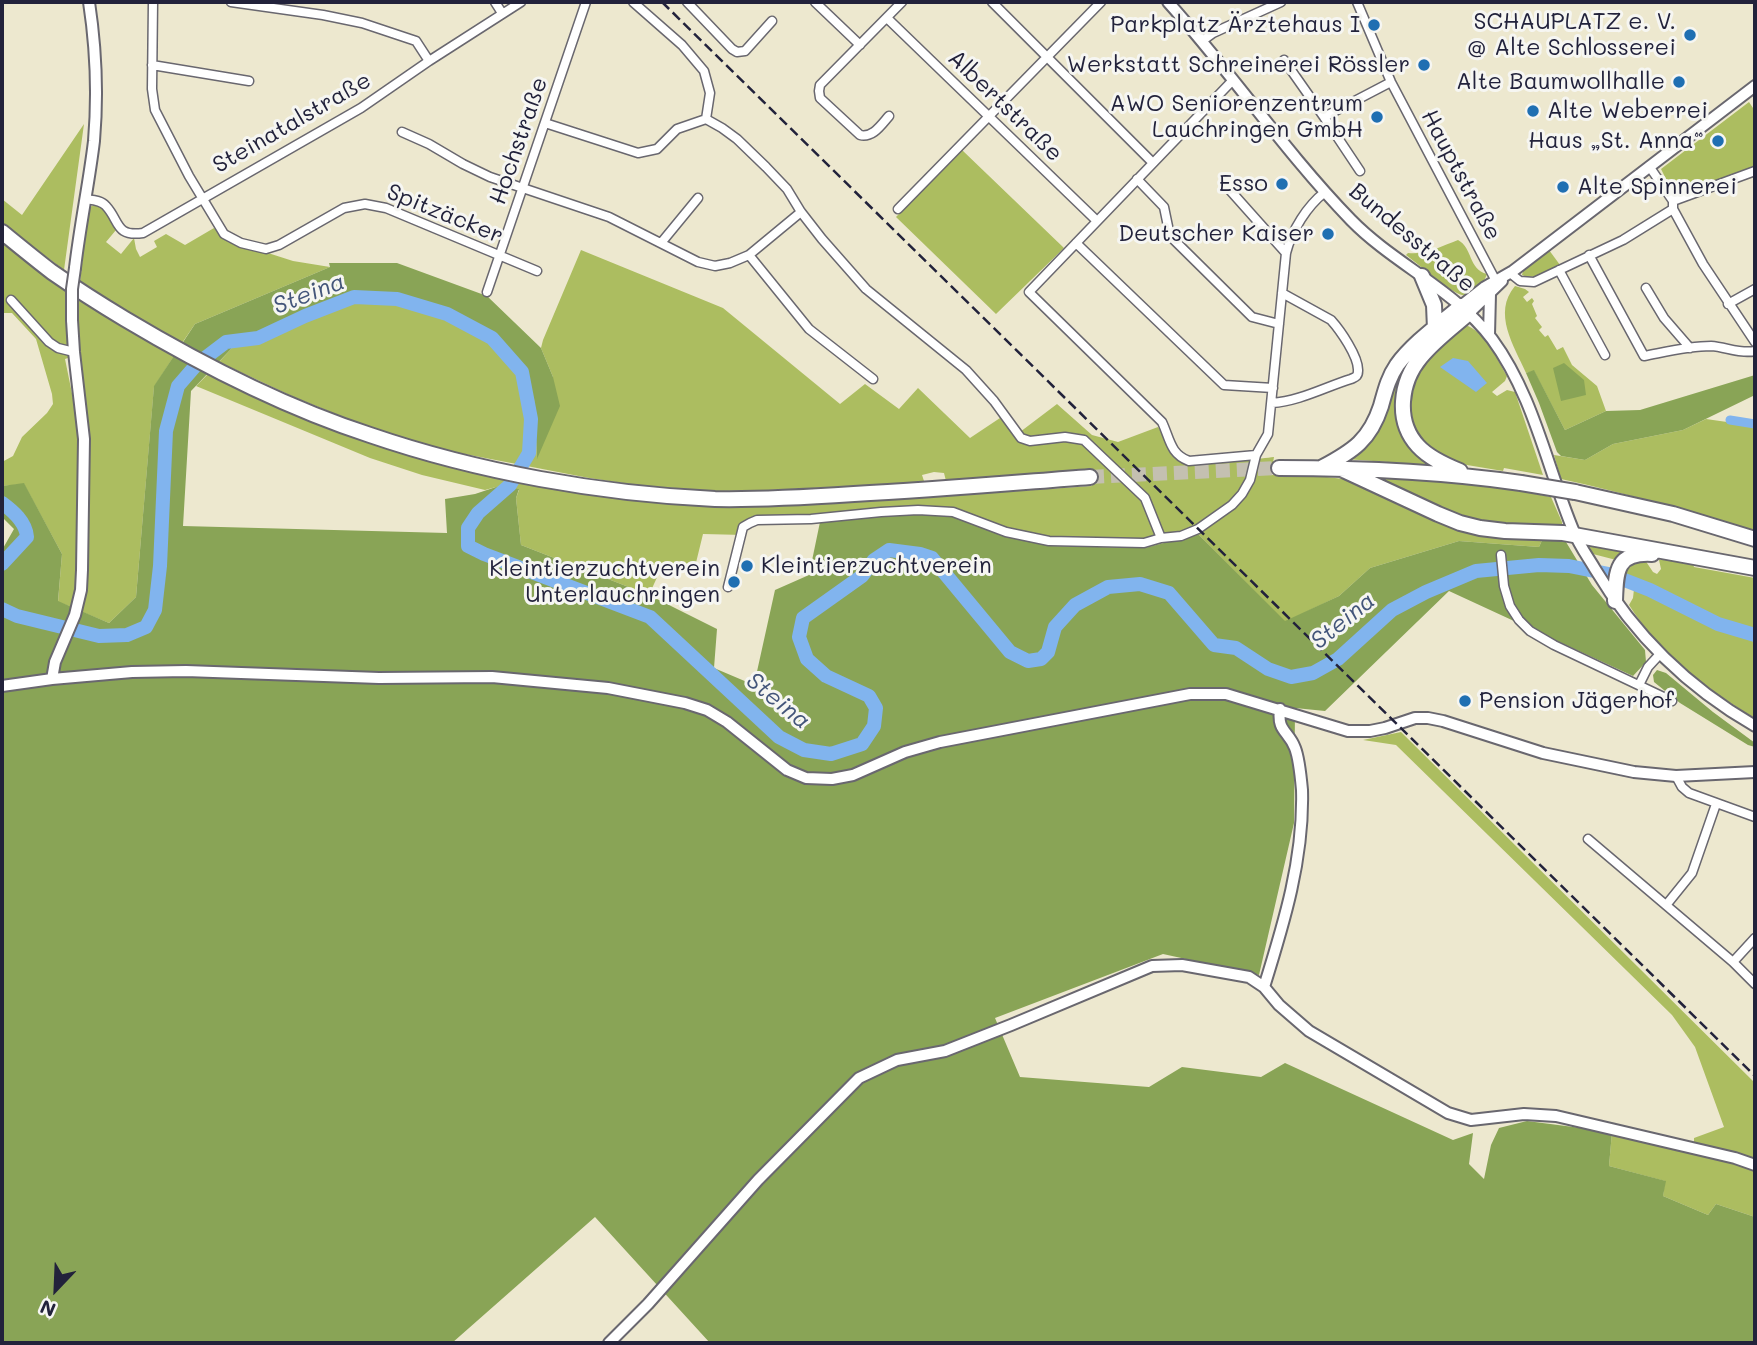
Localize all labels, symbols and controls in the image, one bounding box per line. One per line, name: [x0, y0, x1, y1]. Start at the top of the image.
place label: SCHAUPLATZ e. V. @ Alte Schlosserei: [1467, 8, 1676, 62]
place label: Parkplatz Ärztehaus I: [1110, 11, 1360, 39]
marker: Parkplatz Ärztehaus I: [1366, 17, 1382, 33]
marker: SCHAUPLATZ e. V. @ Alte Schlosserei: [1682, 27, 1698, 43]
street label: Albertstraße: [942, 45, 1068, 167]
place label: Werkstatt Schreinerei Rössler: [1067, 51, 1410, 79]
marker: Werkstatt Schreinerei Rössler: [1416, 57, 1432, 73]
street label: Steinatalstraße: [208, 67, 376, 179]
place label: Alte Baumwollhalle: [1456, 68, 1665, 96]
street label: Hochstraße: [484, 74, 554, 208]
marker: Alte Baumwollhalle: [1671, 74, 1687, 90]
place label: AWO Seniorenzentrum Lauchringen GmbH: [1110, 90, 1363, 144]
place label: Alte Weberrei: [1547, 97, 1708, 125]
marker: Alte Weberrei: [1525, 103, 1541, 119]
street label: Hauptstraße: [1415, 105, 1507, 245]
marker: AWO Seniorenzentrum Lauchringen GmbH: [1369, 109, 1385, 125]
place label: Haus „St. Anna“: [1528, 127, 1704, 155]
marker: Haus „St. Anna“: [1710, 133, 1726, 149]
place label: Esso: [1219, 170, 1268, 198]
place label: Alte Spinnerei: [1577, 173, 1737, 201]
marker: Esso: [1274, 176, 1290, 192]
street label: Bundesstraße: [1344, 177, 1480, 299]
street label: Spitzäcker: [383, 178, 507, 250]
marker: Alte Spinnerei: [1555, 179, 1571, 195]
place label: Deutscher Kaiser: [1118, 220, 1314, 248]
marker: Deutscher Kaiser: [1320, 226, 1336, 242]
water label: Steina: [269, 267, 349, 321]
place label: Kleintierzuchtverein: [761, 552, 992, 580]
place label: Kleintierzuchtverein Unterlauchringen: [489, 555, 720, 609]
marker: Kleintierzuchtverein: [739, 558, 755, 574]
marker: Kleintierzuchtverein Unterlauchringen: [726, 574, 742, 590]
water label: Steina: [1305, 586, 1381, 656]
water label: Steina: [740, 666, 816, 736]
place label: Pension Jägerhof: [1479, 687, 1674, 715]
marker: Pension Jägerhof: [1457, 693, 1473, 709]
north arrow: [21, 1254, 91, 1324]
text: N: [36, 1294, 59, 1323]

